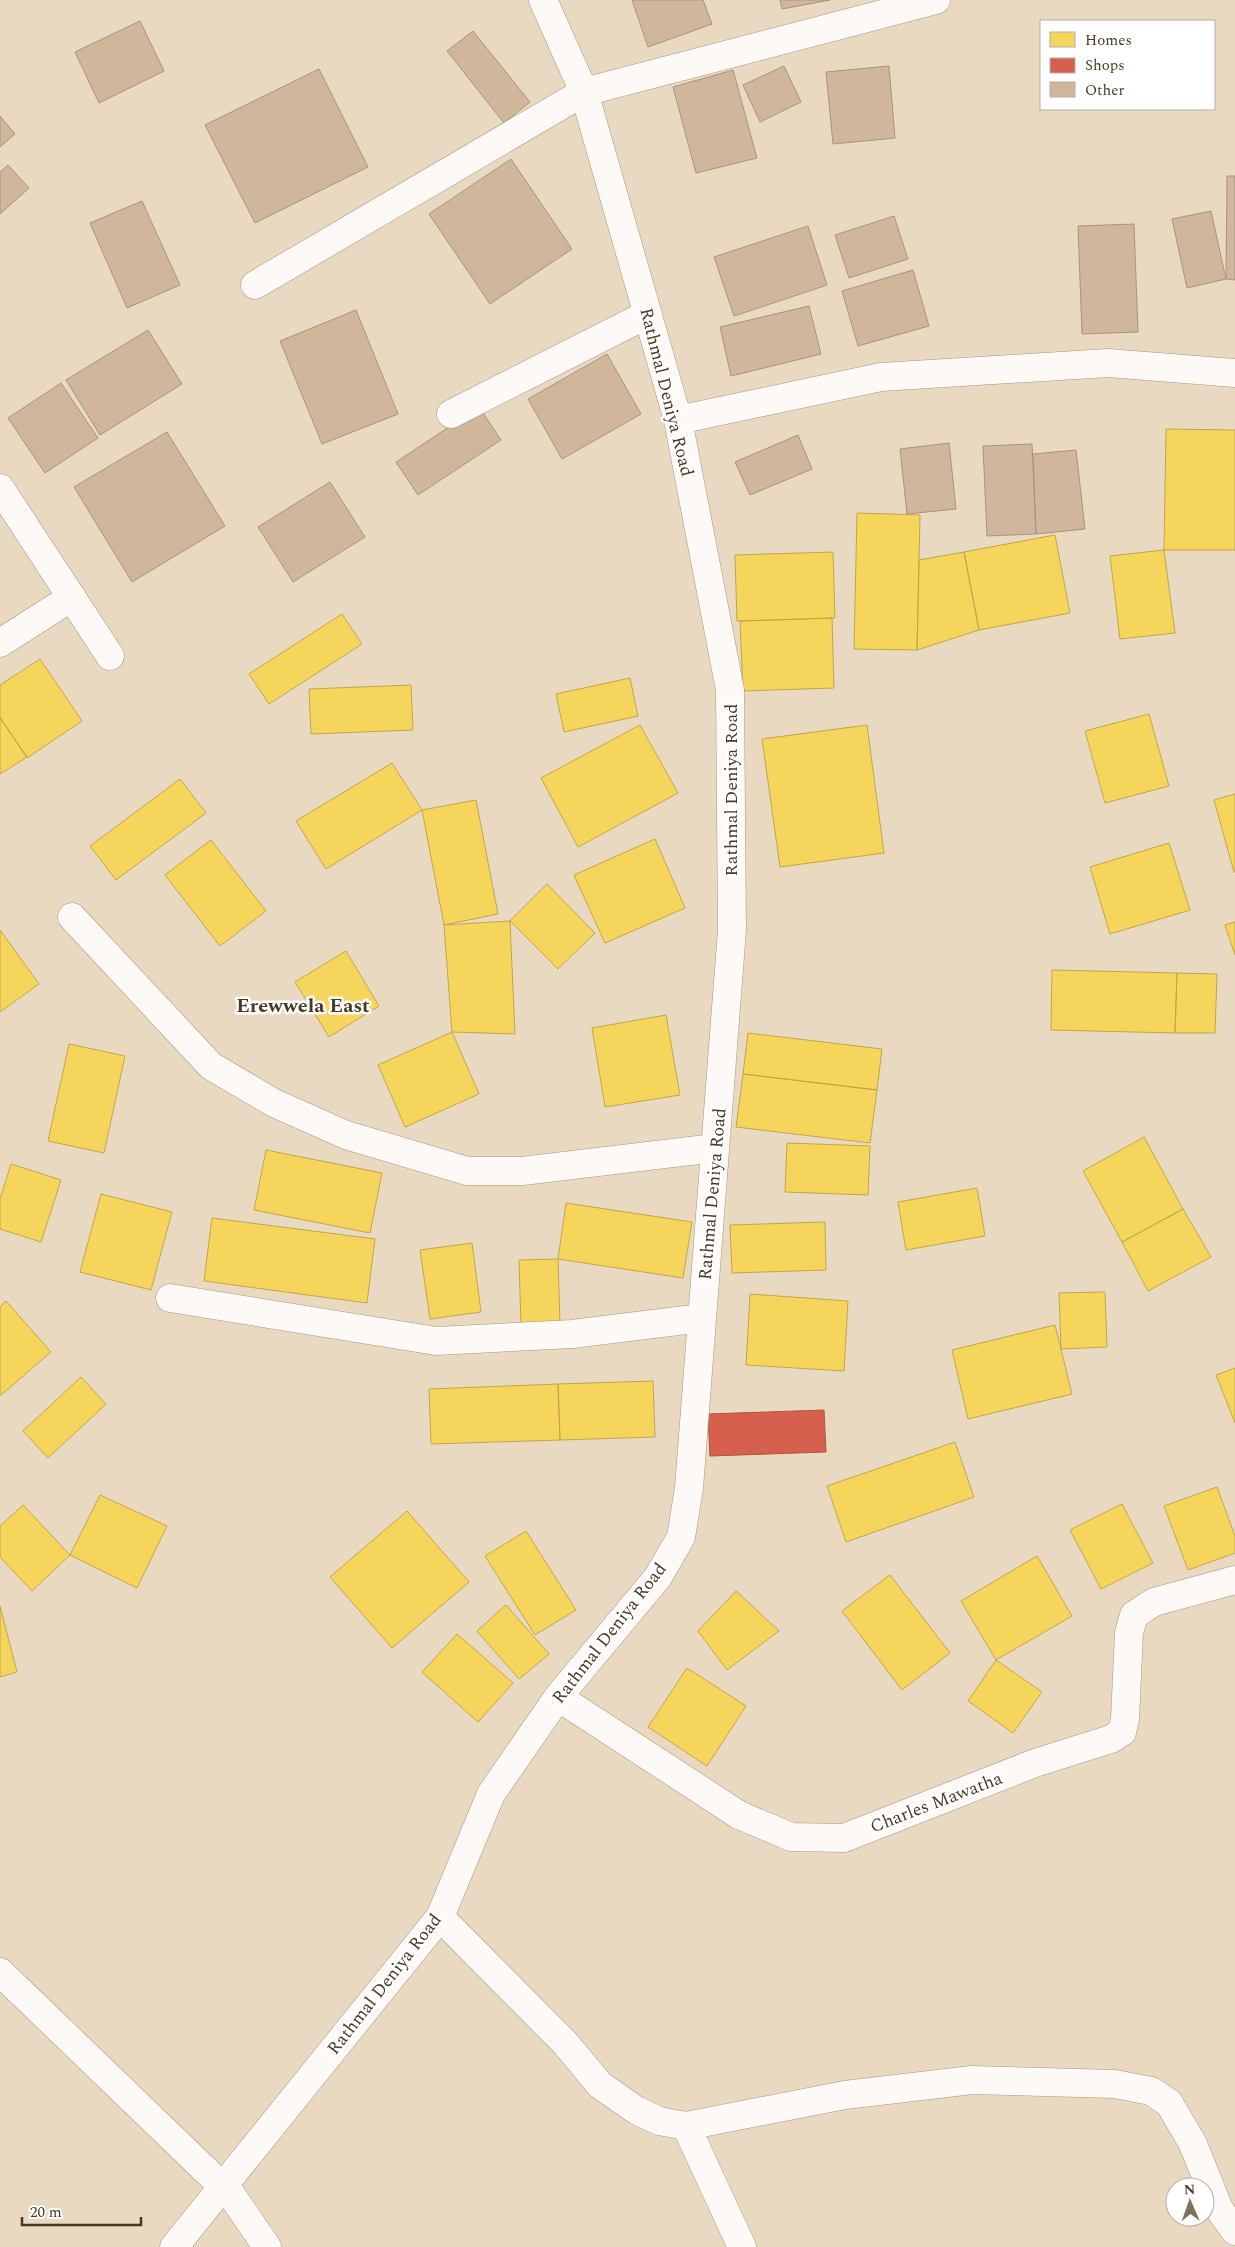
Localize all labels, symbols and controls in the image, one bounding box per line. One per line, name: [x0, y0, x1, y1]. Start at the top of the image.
legend: [1040, 20, 1215, 110]
text: Homes: [1085, 29, 1132, 52]
text: Shops: [1085, 54, 1125, 77]
text: Other: [1085, 79, 1124, 102]
street label: Rathmal Deniya Road: [633, 305, 701, 479]
street label: Rathmal Deniya Road: [718, 704, 745, 876]
district label: Erewwela East: [236, 991, 370, 1021]
street label: Rathmal Deniya Road: [692, 1107, 733, 1281]
street label: Rathmal Deniya Road: [546, 1557, 673, 1710]
street label: Charles Mawatha: [866, 1765, 1006, 1840]
street label: Rathmal Deniya Road: [321, 1908, 448, 2061]
north arrow: [1165, 2177, 1215, 2227]
text: N: [1183, 2179, 1196, 2200]
scale bar: [22, 2194, 141, 2226]
text: 20 m: [30, 2201, 62, 2224]

